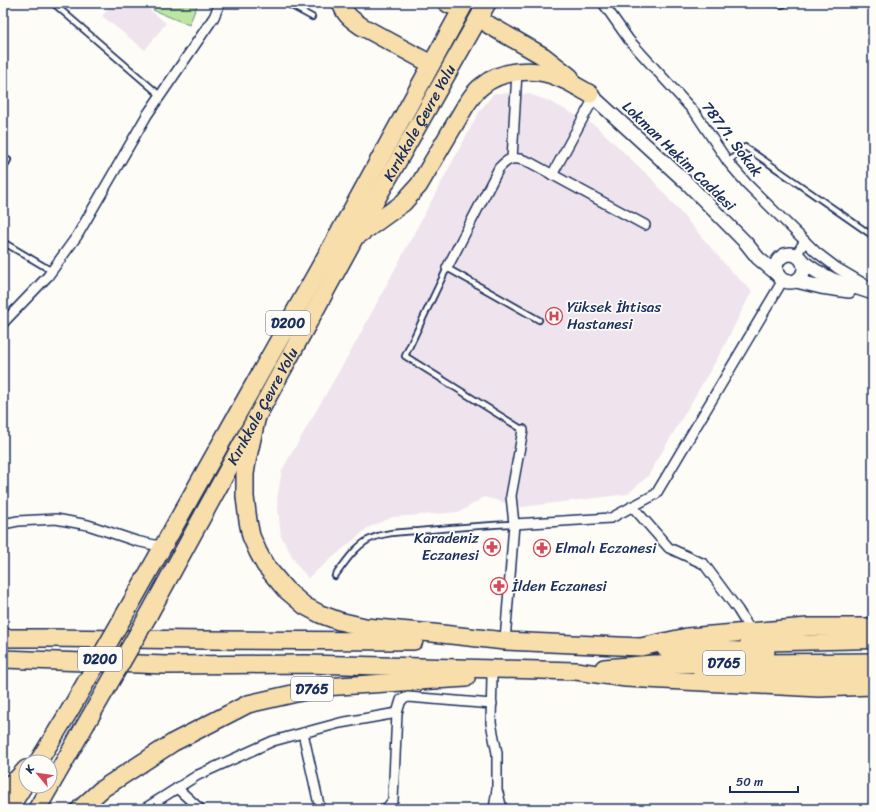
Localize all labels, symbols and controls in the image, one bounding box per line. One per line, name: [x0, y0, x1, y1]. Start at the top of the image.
street label: Kırıkkale Çevre Yolu: [376, 59, 463, 186]
street label: Lokman Hekim Caddesi: [616, 95, 743, 218]
street label: 787/1. Sokak: [695, 96, 769, 182]
place label: Yüksek İhtisas Hastanesi: [567, 294, 661, 337]
hospital icon: Yüksek İhtisas Hastanesi: [544, 306, 564, 326]
road number: D200: [266, 311, 310, 335]
street label: Kırıkkale Çevre Yolu: [220, 343, 305, 470]
place label: Karadeniz Eczanesi: [414, 525, 480, 568]
place label: Elmalı Eczanesi: [555, 535, 657, 561]
pharmacy icon: Karadeniz Eczanesi: [482, 537, 502, 557]
pharmacy icon: Elmalı Eczanesi: [532, 538, 552, 558]
place label: İlden Eczanesi: [511, 573, 608, 599]
pharmacy icon: İlden Eczanesi: [489, 576, 509, 596]
road number: D200: [78, 647, 122, 671]
road number: D765: [703, 651, 745, 675]
road number: D765: [291, 677, 333, 701]
north arrow: [18, 754, 58, 794]
text: K: [19, 761, 40, 778]
scale bar: [730, 768, 798, 794]
text: 50 m: [736, 771, 763, 793]

